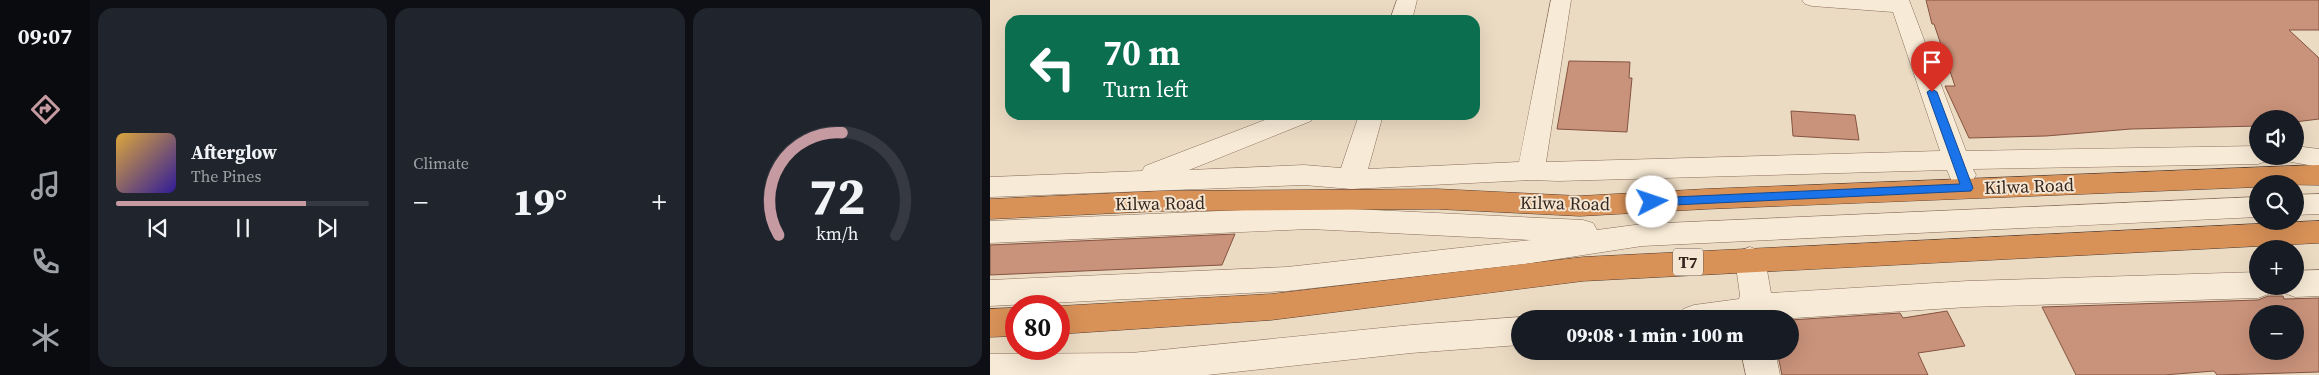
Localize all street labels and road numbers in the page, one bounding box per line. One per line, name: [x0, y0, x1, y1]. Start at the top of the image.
street label: Kilwa Road: [1984, 172, 2074, 200]
street label: Kilwa Road: [1115, 190, 1205, 216]
street label: Kilwa Road: [1520, 190, 1610, 216]
road number: T7: [1673, 248, 1703, 276]

